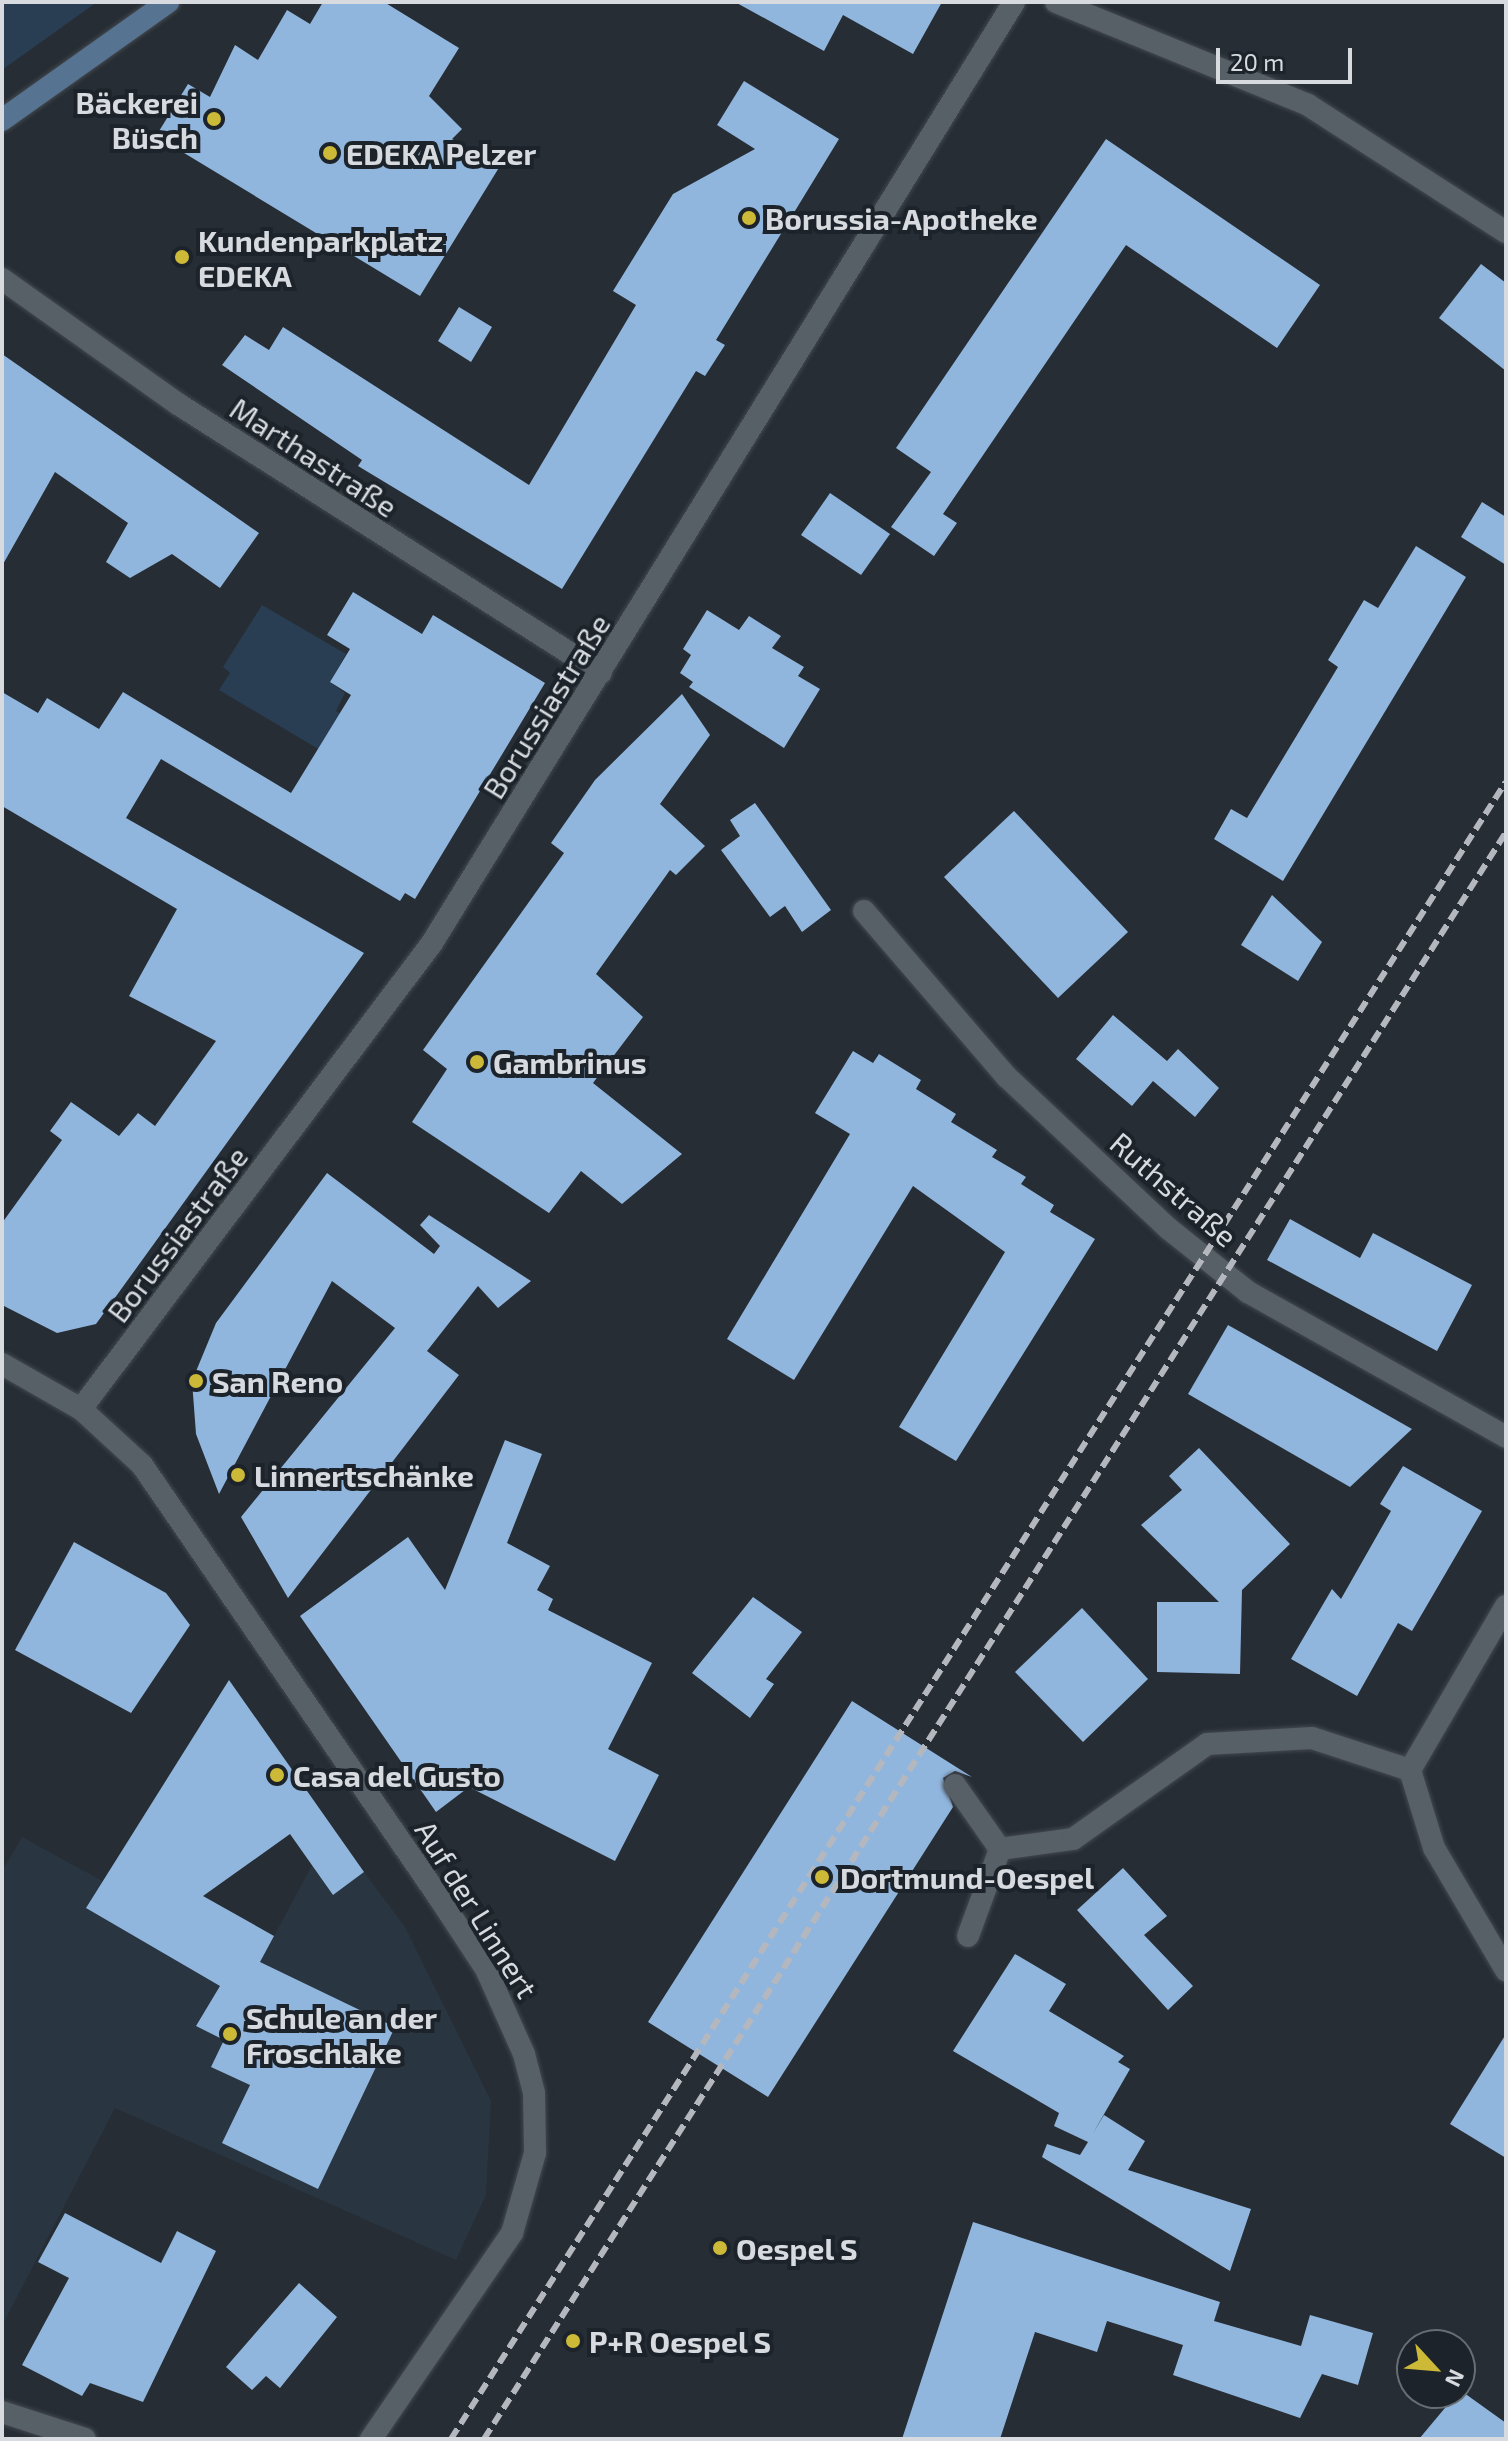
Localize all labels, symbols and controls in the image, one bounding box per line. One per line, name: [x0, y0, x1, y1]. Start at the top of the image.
scale bar: [1220, 32, 1356, 82]
text: 20 m: [1230, 47, 1284, 76]
place label: Bäckerei Büsch: [76, 84, 198, 154]
marker: Bäckerei Büsch: [205, 110, 223, 128]
place label: EDEKA Pelzer: [346, 135, 537, 171]
marker: EDEKA Pelzer: [321, 144, 339, 162]
place label: Borussia-Apotheke: [765, 200, 1038, 236]
marker: Borussia-Apotheke: [740, 209, 758, 227]
place label: Kundenparkplatz EDEKA: [198, 222, 443, 292]
marker: Kundenparkplatz EDEKA: [173, 248, 191, 266]
street label: Marthastraße: [224, 390, 404, 524]
street label: Borussiastraße: [475, 607, 617, 805]
place label: Gambrinus: [493, 1044, 647, 1080]
marker: Gambrinus: [468, 1053, 486, 1071]
street label: Ruthstraße: [1103, 1124, 1245, 1254]
street label: Borussiastraße: [99, 1139, 255, 1329]
place label: San Reno: [212, 1363, 343, 1399]
marker: San Reno: [187, 1372, 205, 1390]
place label: Linnertschänke: [254, 1457, 474, 1493]
marker: Linnertschänke: [229, 1466, 247, 1484]
place label: Casa del Gusto: [293, 1757, 502, 1793]
marker: Casa del Gusto: [268, 1766, 286, 1784]
street label: Auf der Linnert: [408, 1813, 546, 2005]
place label: Dortmund-Oespel: [840, 1859, 1094, 1895]
marker: Dortmund-Oespel: [811, 1866, 833, 1888]
place label: Schule an der Froschlake: [246, 1999, 437, 2070]
marker: Schule an der Froschlake: [221, 2025, 239, 2043]
place label: Oespel S: [736, 2230, 858, 2266]
marker: Oespel S: [711, 2239, 729, 2257]
place label: P+R Oespel S: [589, 2323, 772, 2359]
north arrow: [1396, 2329, 1476, 2409]
marker: P+R Oespel S: [564, 2332, 582, 2350]
text: N: [1441, 2366, 1471, 2391]

